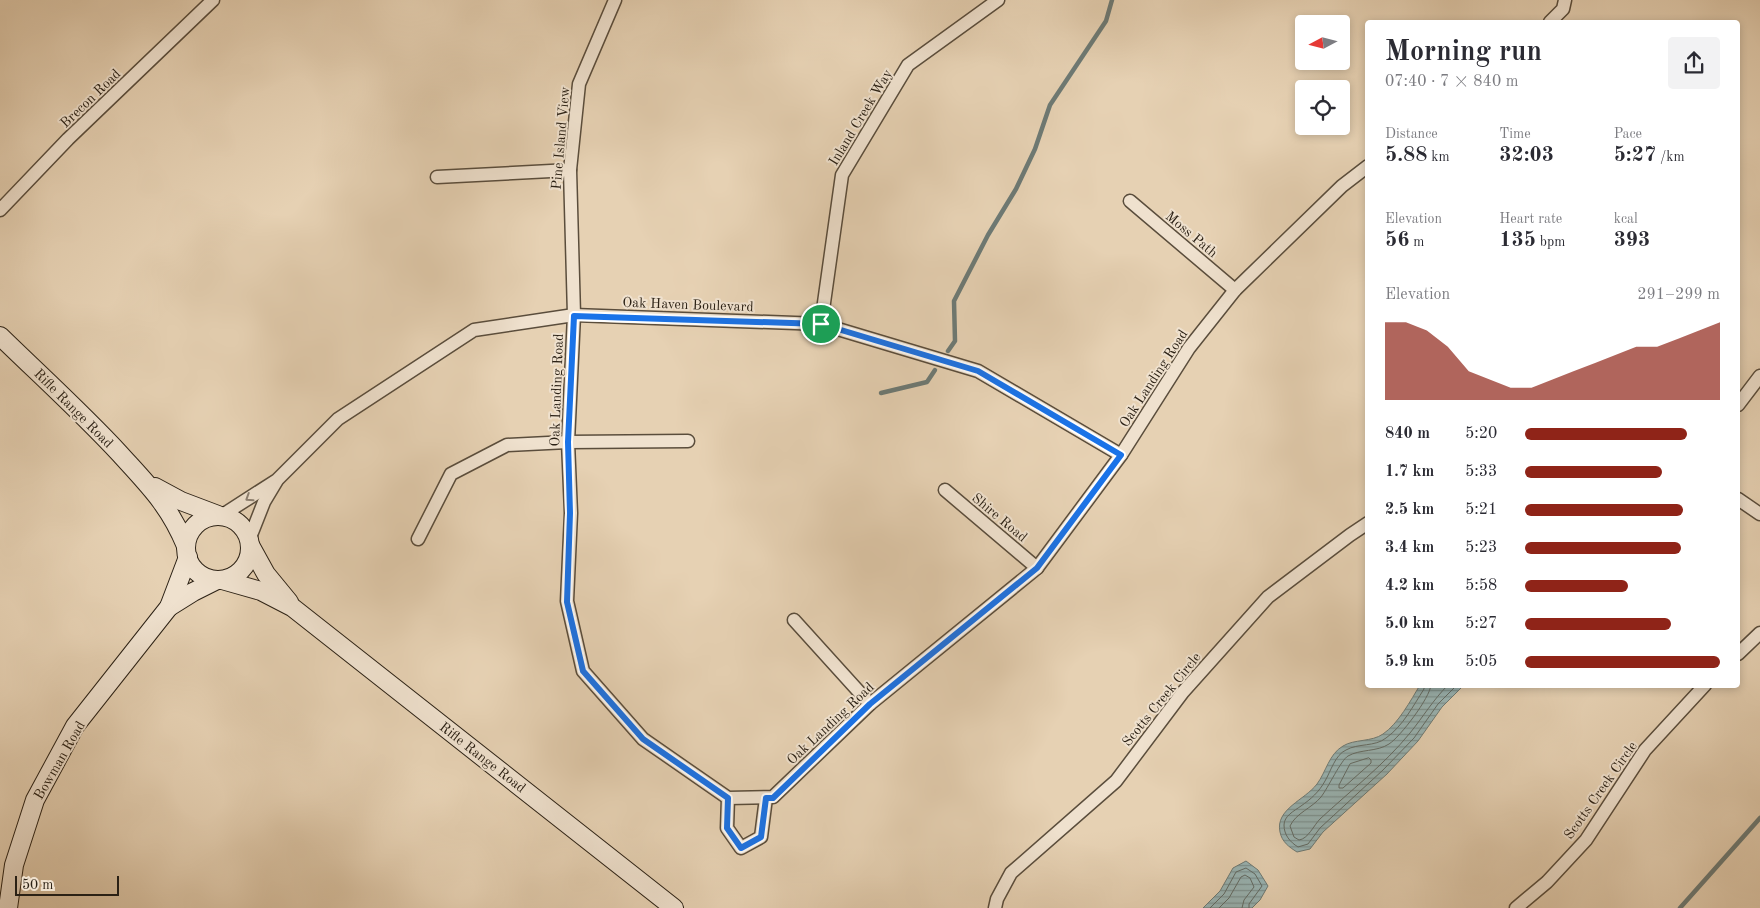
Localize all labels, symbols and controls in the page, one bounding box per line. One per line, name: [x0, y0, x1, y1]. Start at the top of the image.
north arrow: [1295, 15, 1350, 70]
map controls: [1295, 15, 1350, 135]
button: share: [1668, 37, 1720, 89]
text: Morning run: [1385, 39, 1542, 67]
street label: Inland Creek Way: [827, 66, 895, 168]
street label: Brecon Road: [58, 67, 123, 131]
text: 07:40 · 7 × 840 m: [1385, 74, 1518, 90]
button: locate: [1295, 80, 1350, 135]
street label: Pine Island View: [550, 86, 572, 190]
text: Distance: [1385, 127, 1438, 141]
text: Time: [1499, 127, 1531, 141]
text: Pace: [1614, 127, 1642, 141]
text: 5.88: [1385, 145, 1427, 166]
text: 32:03: [1499, 145, 1554, 166]
text: 5:27: [1614, 145, 1656, 166]
text: km: [1427, 150, 1450, 164]
text: /km: [1656, 150, 1685, 164]
street label: Moss Path: [1163, 209, 1220, 261]
text: Elevation: [1385, 212, 1442, 226]
text: Heart rate: [1499, 212, 1562, 226]
text: kcal: [1614, 212, 1638, 226]
text: 56: [1385, 230, 1409, 251]
text: 135: [1499, 230, 1536, 251]
text: 393: [1614, 230, 1650, 251]
text: m: [1409, 235, 1424, 249]
text: bpm: [1536, 235, 1565, 249]
text: Elevation: [1385, 287, 1450, 303]
text: 291–299 m: [1637, 287, 1720, 303]
street label: Oak Haven Boulevard: [622, 296, 754, 314]
pin: [800, 303, 842, 345]
icon: arrive: [807, 310, 835, 338]
street label: Oak Landing Road: [1117, 327, 1191, 430]
street label: Oak Landing Road: [548, 333, 566, 447]
street label: Rifle Range Road: [31, 367, 115, 451]
text: 840 m: [1385, 426, 1430, 442]
text: 5:20: [1465, 426, 1497, 442]
text: 1.7 km: [1385, 464, 1434, 480]
text: 5:33: [1465, 464, 1497, 480]
street label: Shire Road: [969, 491, 1030, 545]
one-way arrow: [246, 492, 255, 501]
text: 2.5 km: [1385, 502, 1434, 518]
text: 5:21: [1465, 502, 1497, 518]
text: 3.4 km: [1385, 540, 1434, 556]
text: 5:23: [1465, 540, 1497, 556]
text: 4.2 km: [1385, 578, 1434, 594]
text: 5:58: [1465, 578, 1497, 594]
text: 5.0 km: [1385, 616, 1434, 632]
text: 5:27: [1465, 616, 1497, 632]
street label: Scotts Creek Circle: [1120, 650, 1204, 749]
text: 5.9 km: [1385, 654, 1434, 670]
text: 5:05: [1465, 654, 1497, 670]
street label: Oak Landing Road: [785, 680, 877, 767]
street label: Bowman Road: [32, 719, 88, 802]
street label: Rifle Range Road: [437, 720, 528, 796]
street label: Scotts Creek Circle: [1562, 739, 1640, 842]
scale bar: [15, 873, 119, 896]
text: 50 m: [22, 878, 53, 892]

